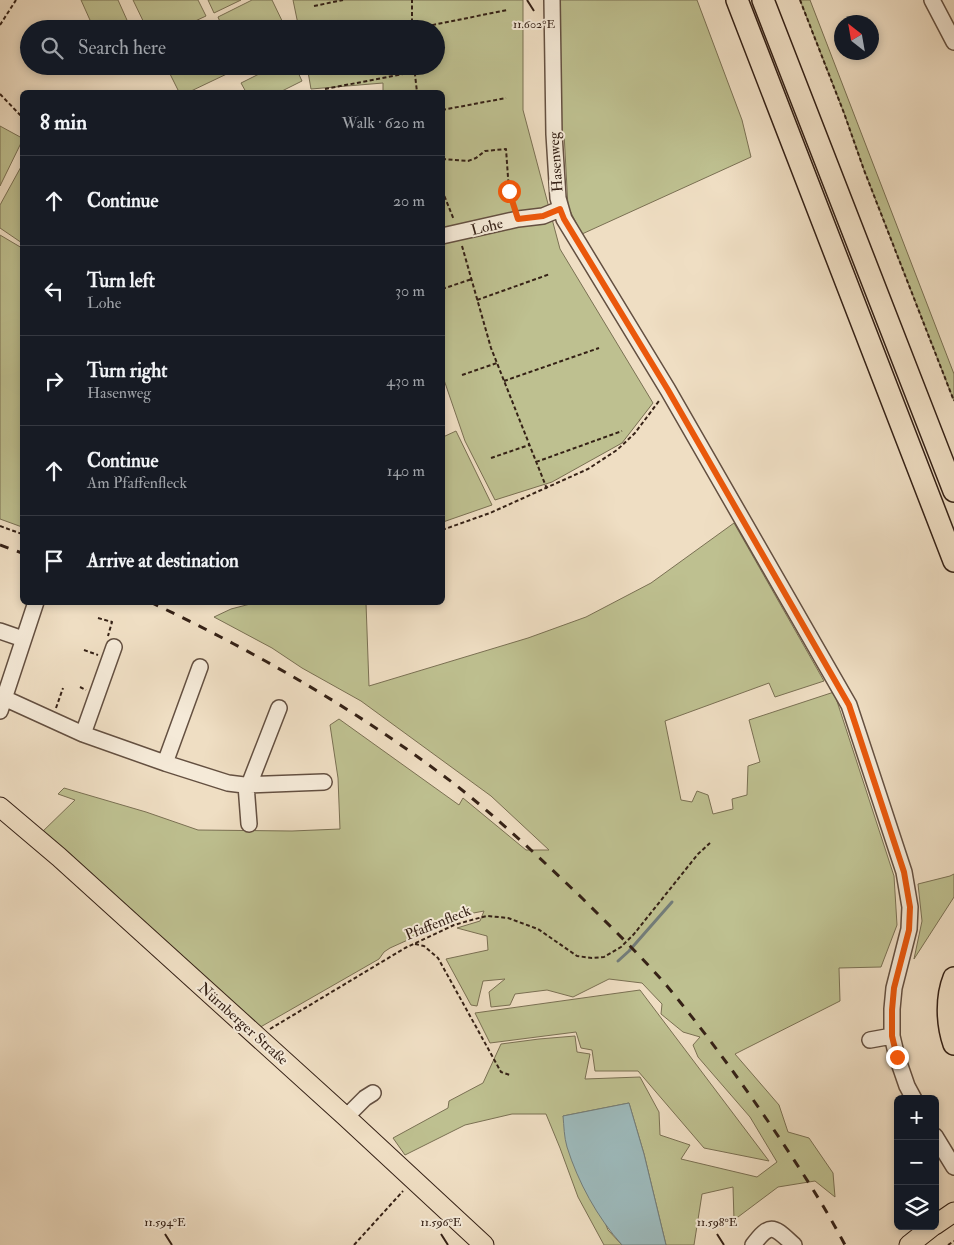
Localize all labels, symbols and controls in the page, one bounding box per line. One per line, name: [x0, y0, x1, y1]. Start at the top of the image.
north arrow: [834, 15, 879, 60]
text: 11.602°E: [513, 17, 555, 32]
search box: [20, 20, 445, 75]
icon: search: [38, 34, 66, 62]
text: Search here: [78, 36, 166, 60]
text: 8 min: [40, 109, 87, 136]
text: Walk · 620 m: [342, 113, 425, 133]
street label: Hasenweg: [544, 131, 568, 193]
route start: [498, 180, 521, 203]
icon: ahead: [40, 187, 68, 215]
text: Continue: [87, 189, 158, 213]
text: 20 m: [393, 191, 425, 211]
street label: Lohe: [469, 214, 505, 240]
text: Turn left: [87, 269, 155, 293]
icon: left: [40, 277, 68, 305]
text: 30 m: [395, 281, 425, 301]
text: Lohe: [87, 293, 121, 313]
text: Turn right: [87, 359, 167, 383]
icon: right: [40, 367, 68, 395]
text: 430 m: [386, 371, 425, 391]
text: Hasenweg: [87, 383, 151, 403]
text: Continue: [87, 449, 158, 473]
icon: ahead: [40, 457, 68, 485]
text: 140 m: [387, 461, 425, 481]
text: Am Pfaffenfleck: [87, 473, 187, 493]
icon: arrive: [40, 547, 68, 575]
text: Arrive at destination: [87, 549, 239, 573]
street label: Pfaffenfleck: [402, 901, 474, 945]
street label: Nürnberger Straße: [194, 978, 292, 1070]
route end: [886, 1046, 909, 1069]
map controls: [894, 1095, 939, 1230]
button: +: [894, 1095, 939, 1140]
button: −: [894, 1140, 939, 1185]
button: layers: [894, 1185, 939, 1230]
text: 11.594°E: [144, 1215, 186, 1230]
text: 11.596°E: [420, 1215, 462, 1230]
text: 11.598°E: [697, 1215, 738, 1230]

